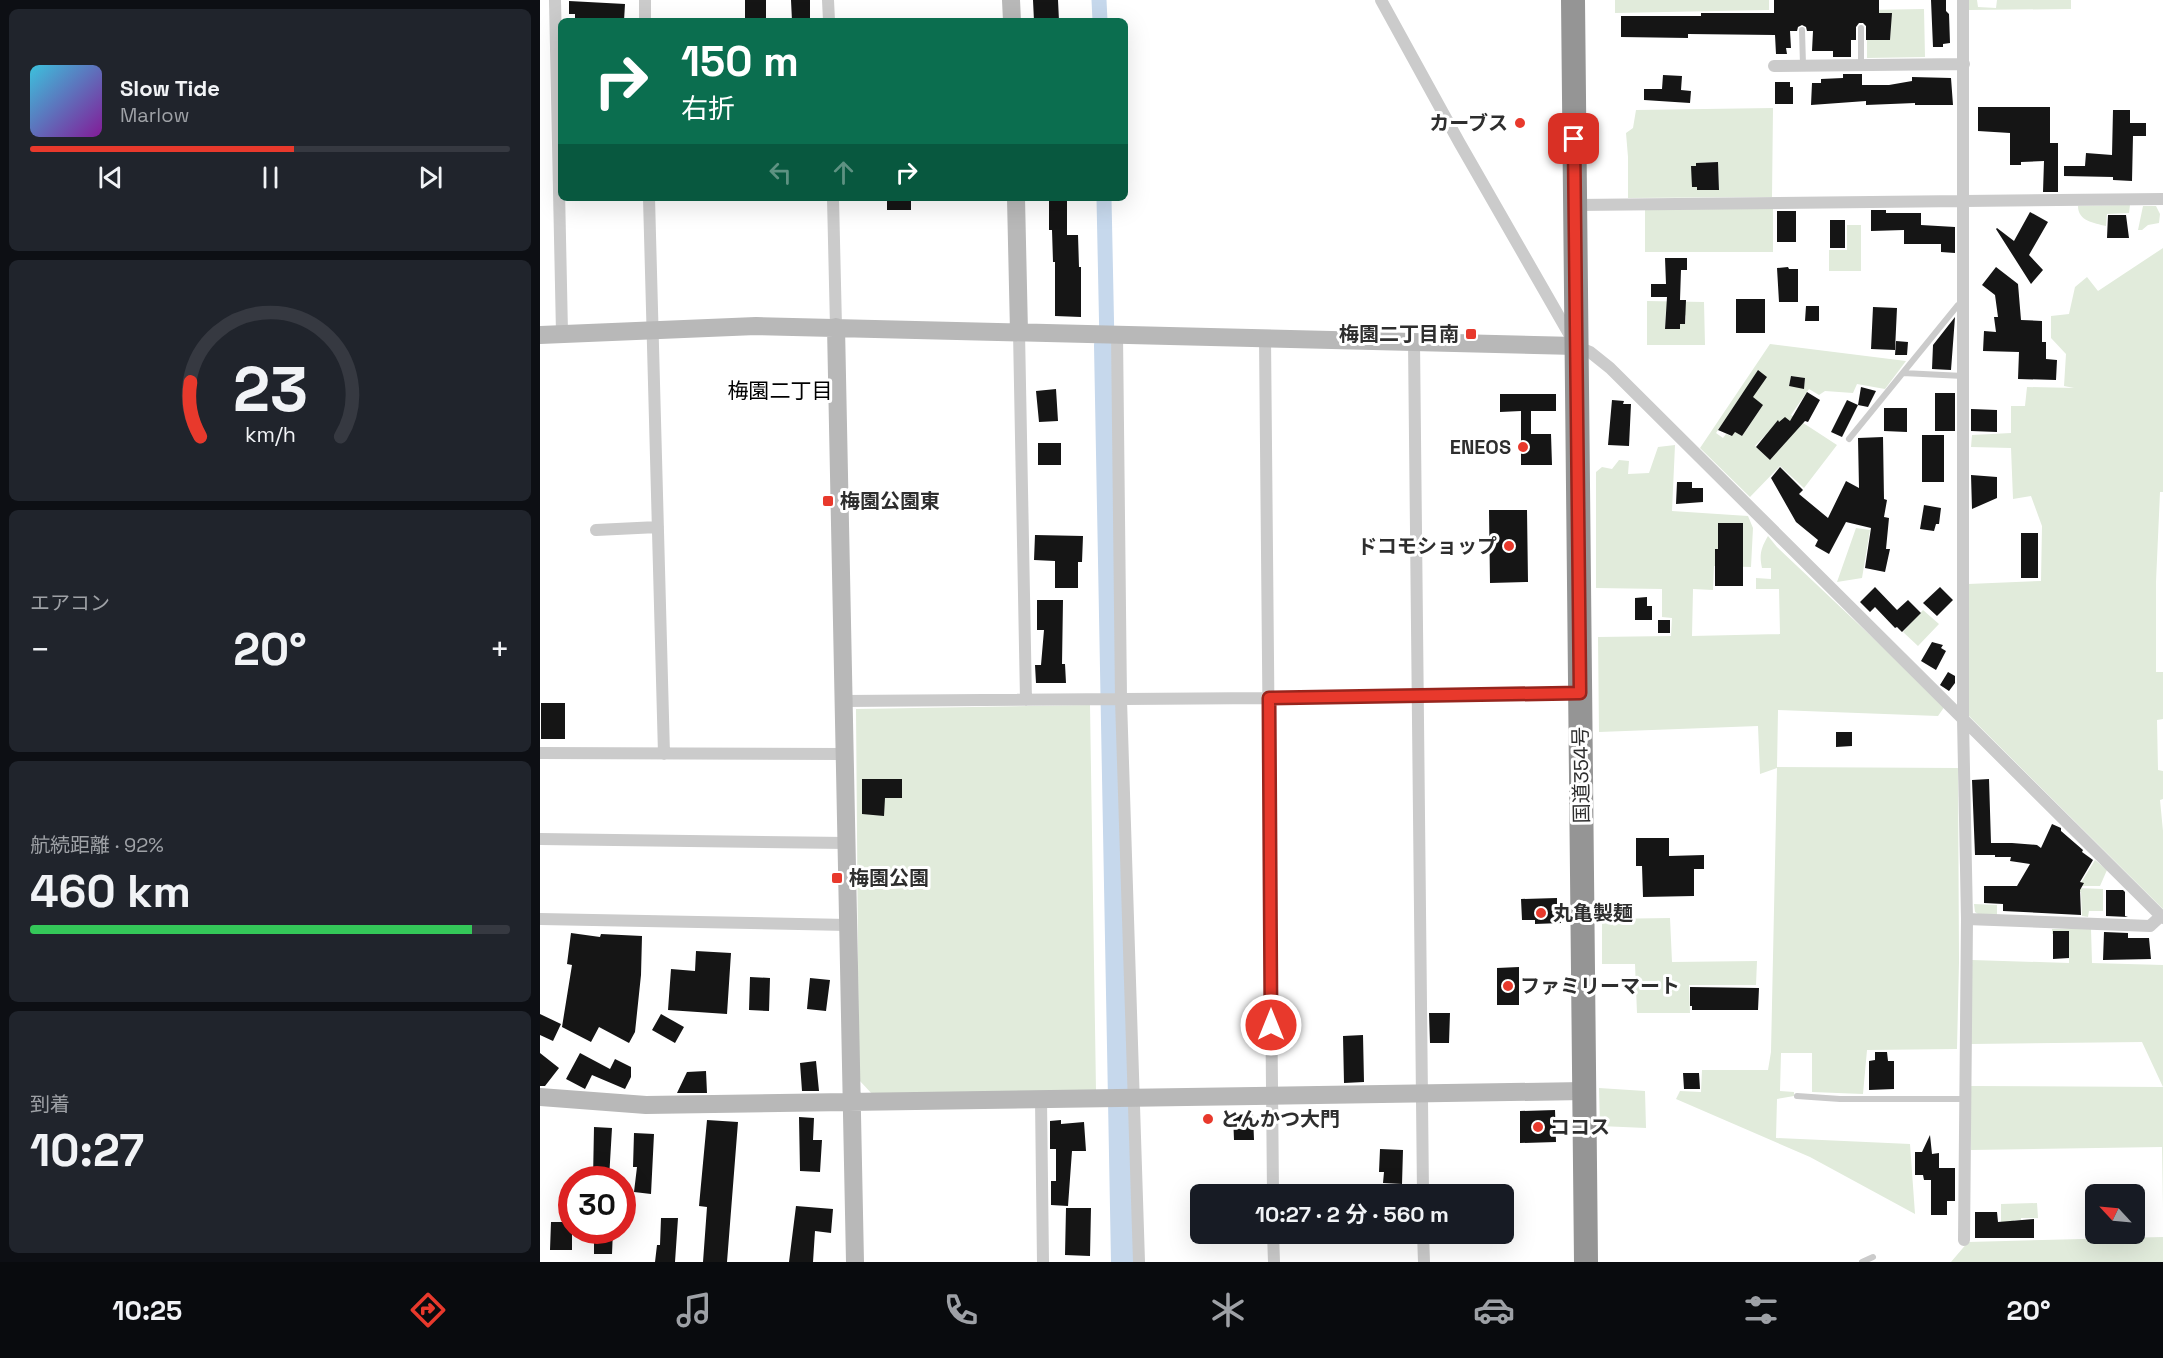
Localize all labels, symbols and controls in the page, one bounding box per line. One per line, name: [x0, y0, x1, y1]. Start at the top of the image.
text: 150 m: [681, 35, 799, 88]
icon: right: [582, 42, 660, 120]
text: Slow Tide: [120, 74, 220, 102]
text: 右折: [681, 91, 735, 126]
text: Marlow: [120, 102, 189, 128]
place label: カーブス: [1429, 110, 1508, 136]
pin: [1548, 113, 1599, 164]
marker: カーブス: [1513, 116, 1527, 130]
icon: arrive: [1557, 122, 1590, 155]
icon: left: [764, 156, 797, 189]
icon: ahead: [827, 156, 860, 189]
icon: right: [890, 156, 923, 189]
icon: previous: [94, 161, 127, 194]
icon: pause: [254, 161, 287, 194]
icon: next: [414, 161, 447, 194]
place label: 梅園二丁目南: [1339, 321, 1459, 347]
marker: 梅園二丁目南: [1464, 327, 1478, 341]
text: 23: [232, 351, 307, 430]
district label: 梅園二丁目: [728, 377, 833, 404]
text: km/h: [244, 422, 296, 449]
place label: ENEOS: [1450, 434, 1511, 460]
marker: ENEOS: [1516, 440, 1530, 454]
place label: 梅園公園東: [840, 488, 940, 514]
marker: 梅園公園東: [821, 494, 835, 508]
place label: ドコモショップ: [1357, 533, 1497, 559]
marker: ドコモショップ: [1502, 539, 1516, 553]
text: エアコン: [30, 590, 110, 616]
text: 20°: [233, 621, 307, 678]
text: −: [30, 629, 50, 671]
text: +: [490, 629, 510, 671]
street label: 国道354号: [1567, 726, 1595, 824]
text: 航続距離 · 92%: [30, 832, 164, 858]
text: 460 km: [30, 863, 191, 920]
place label: 梅園公園: [849, 865, 929, 891]
marker: 梅園公園: [830, 871, 844, 885]
place label: 丸亀製麺: [1553, 900, 1633, 926]
marker: 丸亀製麺: [1534, 906, 1548, 920]
place label: ファミリーマート: [1520, 973, 1680, 999]
marker: ファミリーマート: [1501, 979, 1515, 993]
position arrow: [1239, 993, 1303, 1057]
text: 到着: [30, 1091, 70, 1117]
place label: とんかつ大門: [1220, 1106, 1340, 1132]
marker: とんかつ大門: [1201, 1112, 1215, 1126]
place label: ココス: [1550, 1114, 1610, 1140]
marker: ココス: [1531, 1120, 1545, 1134]
text: 10:27: [30, 1122, 144, 1179]
speed limit sign: 30: [558, 1166, 636, 1244]
north arrow: [2085, 1184, 2145, 1244]
map controls: [2085, 1184, 2145, 1244]
text: 10:27 · 2 分 · 560 m: [1255, 1200, 1449, 1228]
icon: directions: [407, 1289, 449, 1331]
icon: music: [673, 1289, 715, 1331]
icon: phone: [940, 1289, 982, 1331]
icon: climate: [1207, 1289, 1249, 1331]
icon: car: [1473, 1289, 1515, 1331]
icon: filters: [1740, 1289, 1782, 1331]
text: 10:25: [112, 1293, 182, 1328]
text: 20°: [2006, 1293, 2051, 1328]

